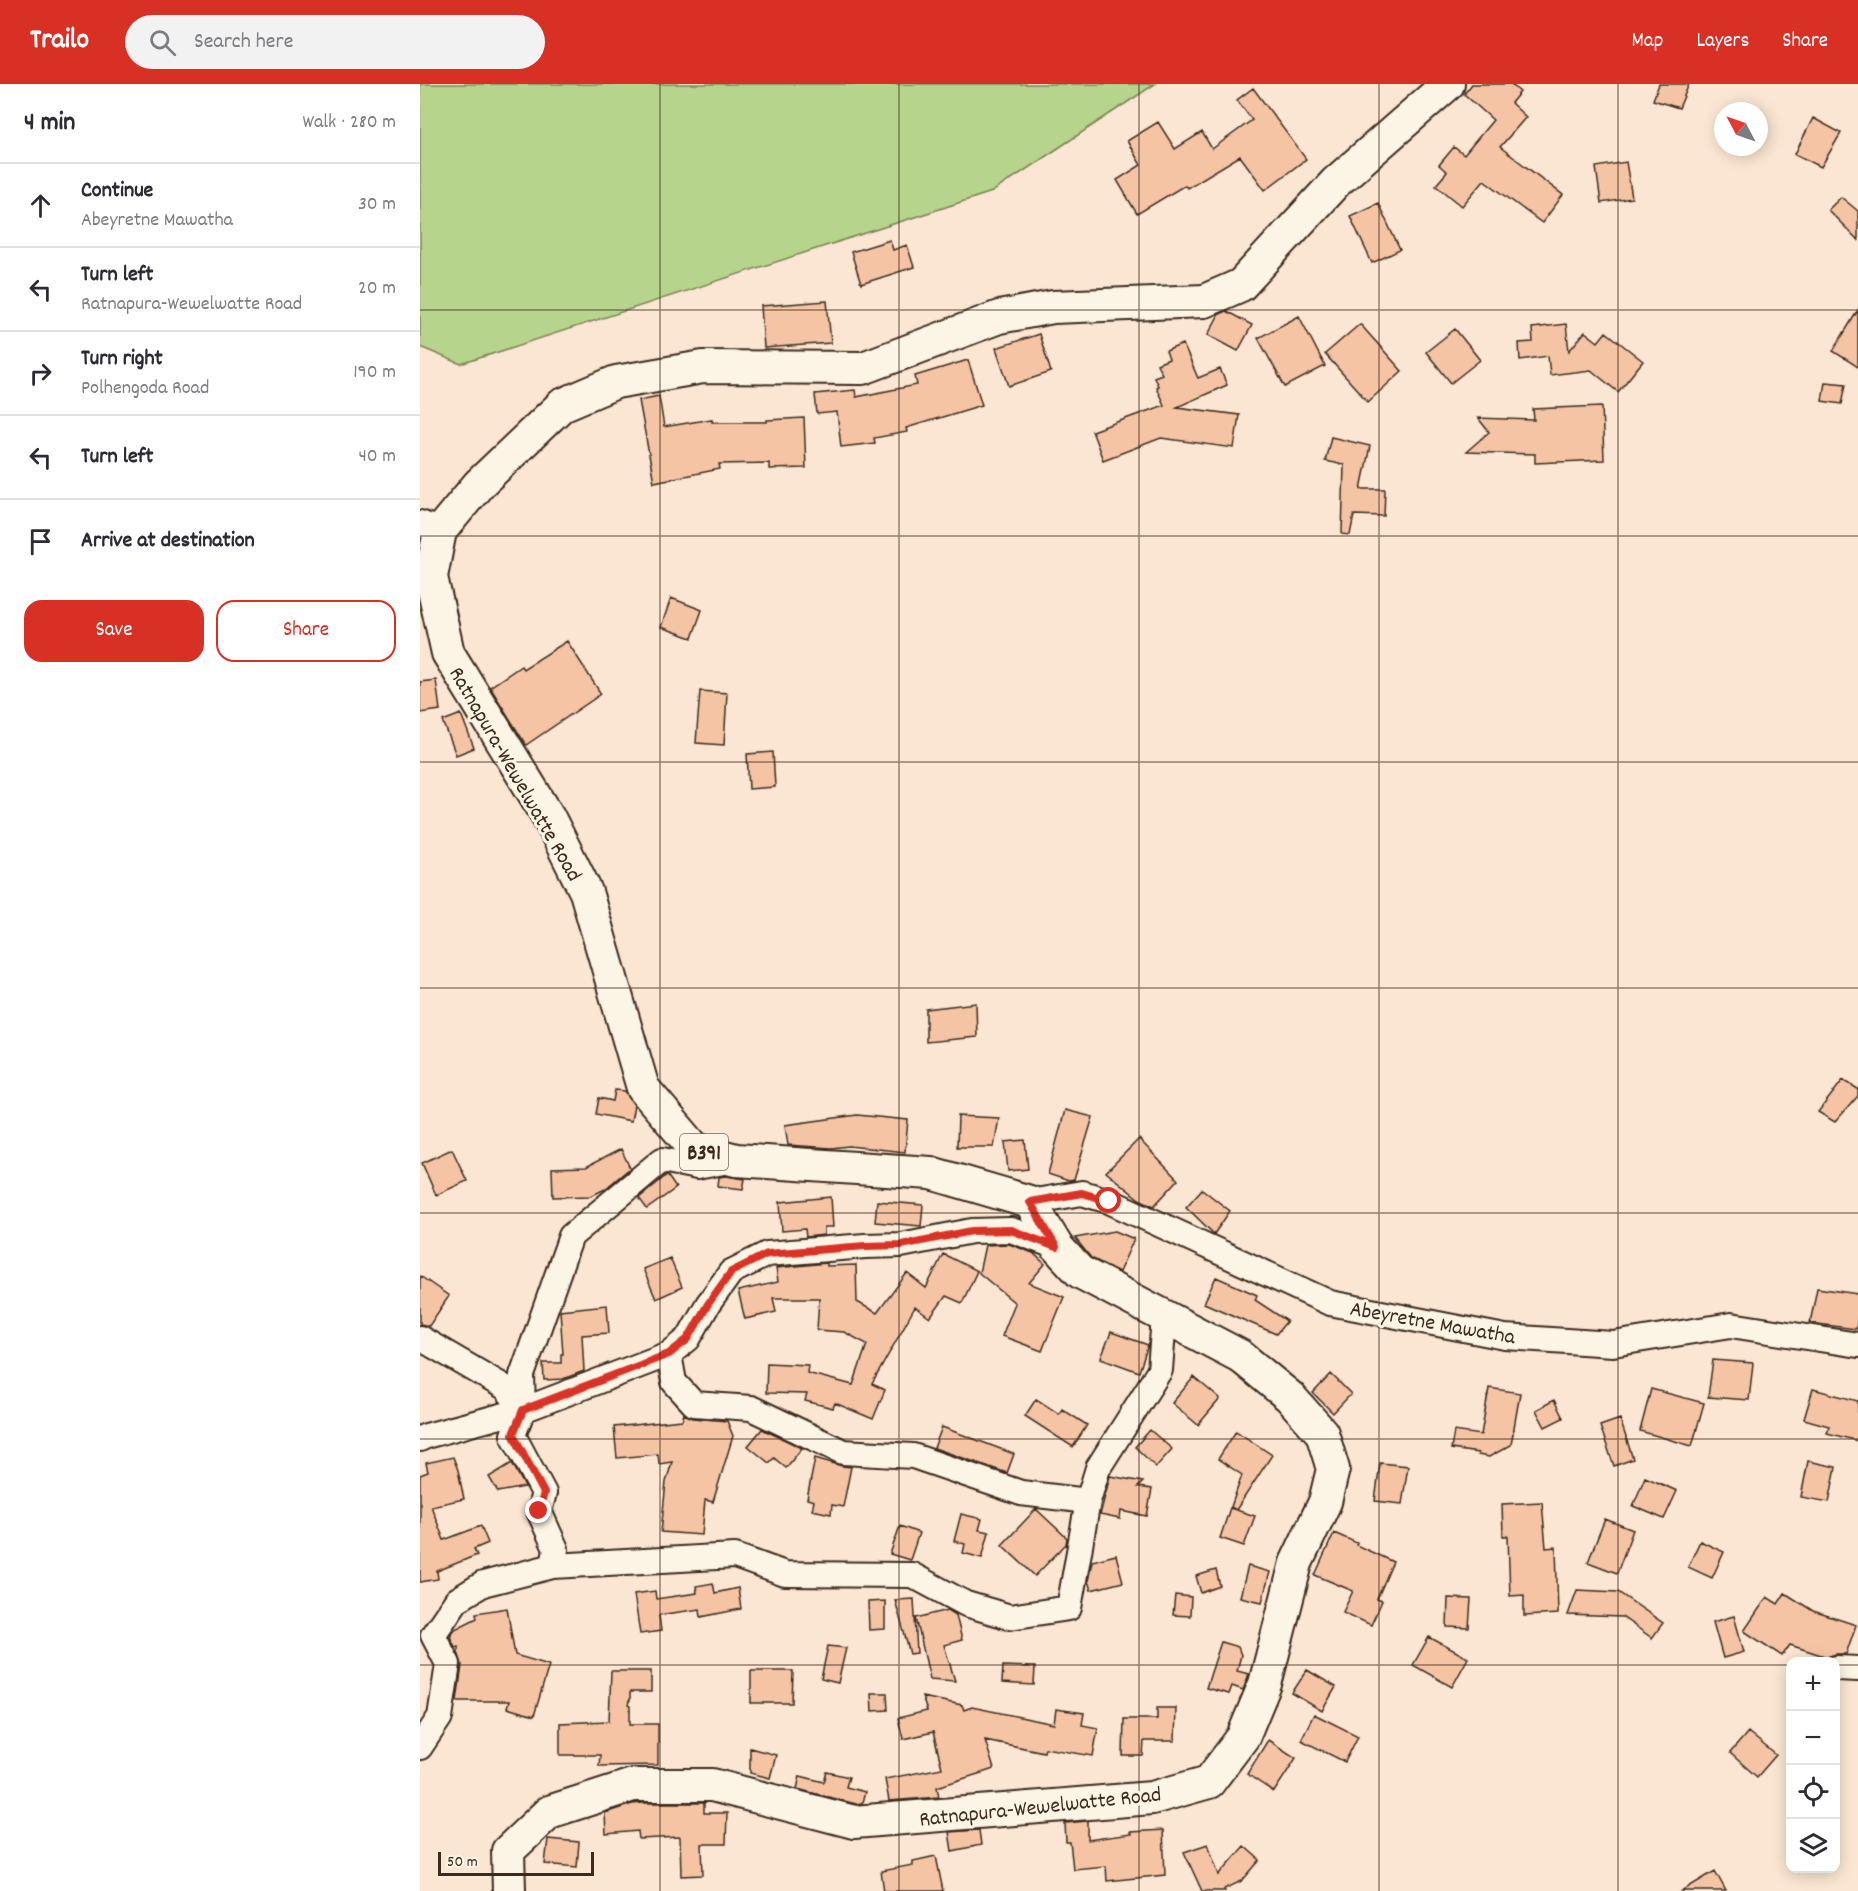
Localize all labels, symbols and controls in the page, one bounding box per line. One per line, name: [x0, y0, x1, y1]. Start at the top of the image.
search box: [125, 15, 545, 69]
text: Trailo: [30, 22, 89, 62]
icon: search: [146, 26, 179, 59]
text: Search here: [194, 27, 293, 58]
text: Map: [1632, 27, 1663, 57]
text: Layers: [1696, 27, 1749, 57]
text: Share: [1782, 27, 1828, 57]
north arrow: [1714, 102, 1768, 156]
text: 4 min: [24, 105, 75, 142]
text: Walk · 280 m: [302, 109, 396, 137]
text: Continue: [81, 176, 153, 207]
icon: ahead: [24, 189, 57, 222]
text: 30 m: [358, 191, 396, 219]
text: Abeyretne Mawatha: [81, 207, 233, 235]
text: Turn left: [81, 260, 153, 291]
icon: left: [24, 273, 57, 306]
text: 20 m: [358, 275, 396, 303]
text: Ratnapura-Wewelwatte Road: [81, 291, 302, 319]
text: Turn right: [81, 344, 163, 375]
icon: right: [24, 357, 57, 390]
text: 190 m: [353, 359, 396, 387]
text: Polhengoda Road: [81, 375, 209, 403]
icon: left: [24, 441, 57, 474]
text: Turn left: [81, 442, 153, 473]
text: 40 m: [358, 443, 396, 471]
icon: arrive: [24, 525, 57, 558]
text: Arrive at destination: [81, 526, 255, 557]
button: Save: [24, 600, 204, 662]
button: Share: [216, 600, 396, 662]
street label: Ratnapura-Wewelwatte Road: [440, 662, 588, 888]
road number: B391: [680, 1134, 728, 1170]
route start: [1095, 1187, 1121, 1213]
street label: Abeyretne Mawatha: [1347, 1295, 1518, 1354]
route end: [525, 1497, 551, 1523]
map controls: [1786, 1657, 1840, 1873]
button: +: [1786, 1657, 1840, 1711]
button: −: [1786, 1711, 1840, 1765]
button: locate: [1786, 1765, 1840, 1819]
street label: Ratnapura-Wewelwatte Road: [918, 1780, 1163, 1837]
button: layers: [1786, 1819, 1840, 1873]
scale bar: [438, 1849, 594, 1876]
text: 50 m: [447, 1851, 478, 1874]

